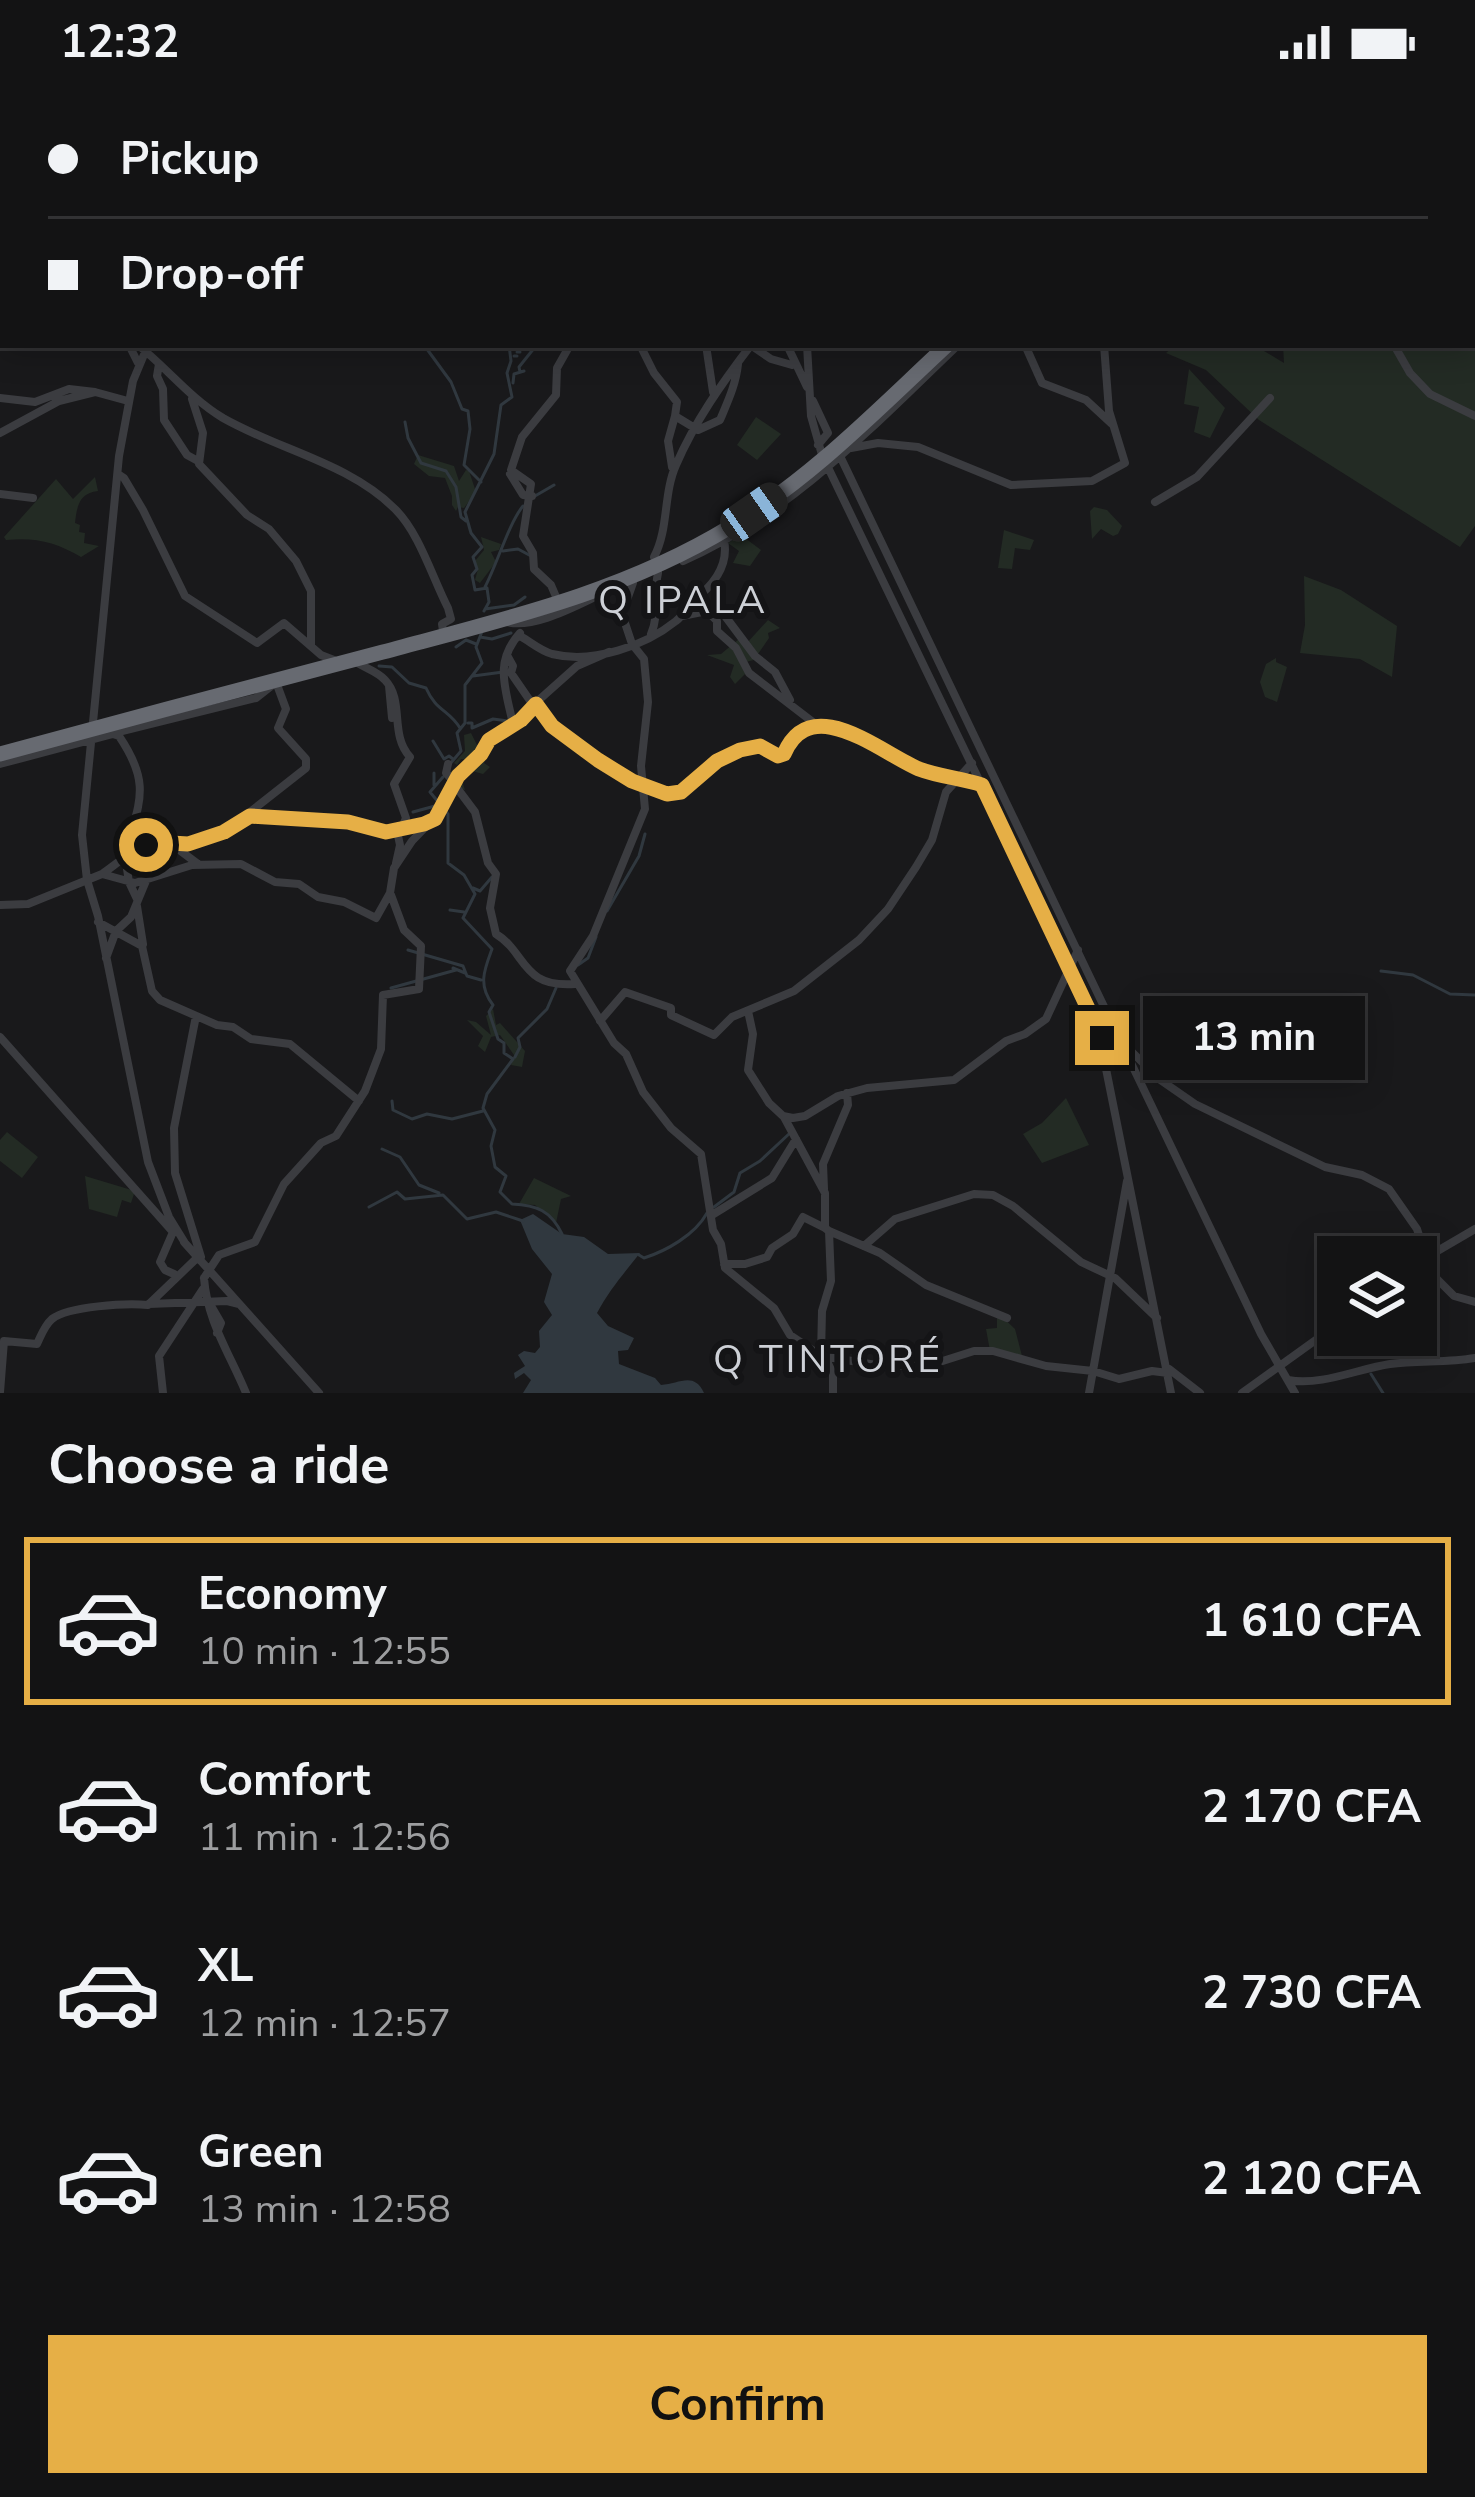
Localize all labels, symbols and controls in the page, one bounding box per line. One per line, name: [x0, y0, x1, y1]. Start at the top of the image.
text: 12:32: [60, 12, 179, 73]
text: Pickup: [120, 129, 259, 190]
text: Drop-off: [120, 244, 303, 305]
car: [714, 477, 794, 547]
district label: Q IPALA: [598, 574, 768, 627]
route start: [119, 818, 173, 872]
callout: 13 min: [1144, 996, 1366, 1080]
route end: [1075, 1011, 1129, 1065]
text: 13 min: [1192, 1011, 1316, 1064]
map controls: [1317, 1236, 1437, 1356]
button: layers: [1317, 1236, 1437, 1356]
district label: Q TINTORÉ: [713, 1333, 943, 1386]
text: Choose a ride: [48, 1428, 389, 1502]
text: Economy: [198, 1564, 387, 1625]
icon: car: [54, 1567, 162, 1675]
text: 1 610 CFA: [1202, 1591, 1421, 1652]
text: 10 min · 12:55: [198, 1625, 451, 1678]
text: Comfort: [198, 1750, 370, 1811]
icon: car: [54, 1753, 162, 1861]
text: 2 170 CFA: [1202, 1777, 1421, 1838]
text: 11 min · 12:56: [198, 1811, 451, 1864]
text: XL: [198, 1936, 254, 1997]
icon: car: [54, 1939, 162, 2047]
text: 2 730 CFA: [1202, 1963, 1421, 2024]
text: 12 min · 12:57: [198, 1997, 451, 2050]
text: Green: [198, 2122, 324, 2183]
icon: car: [54, 2125, 162, 2233]
text: 2 120 CFA: [1202, 2149, 1421, 2210]
text: 13 min · 12:58: [198, 2183, 451, 2236]
button: Confirm: [48, 2335, 1427, 2473]

